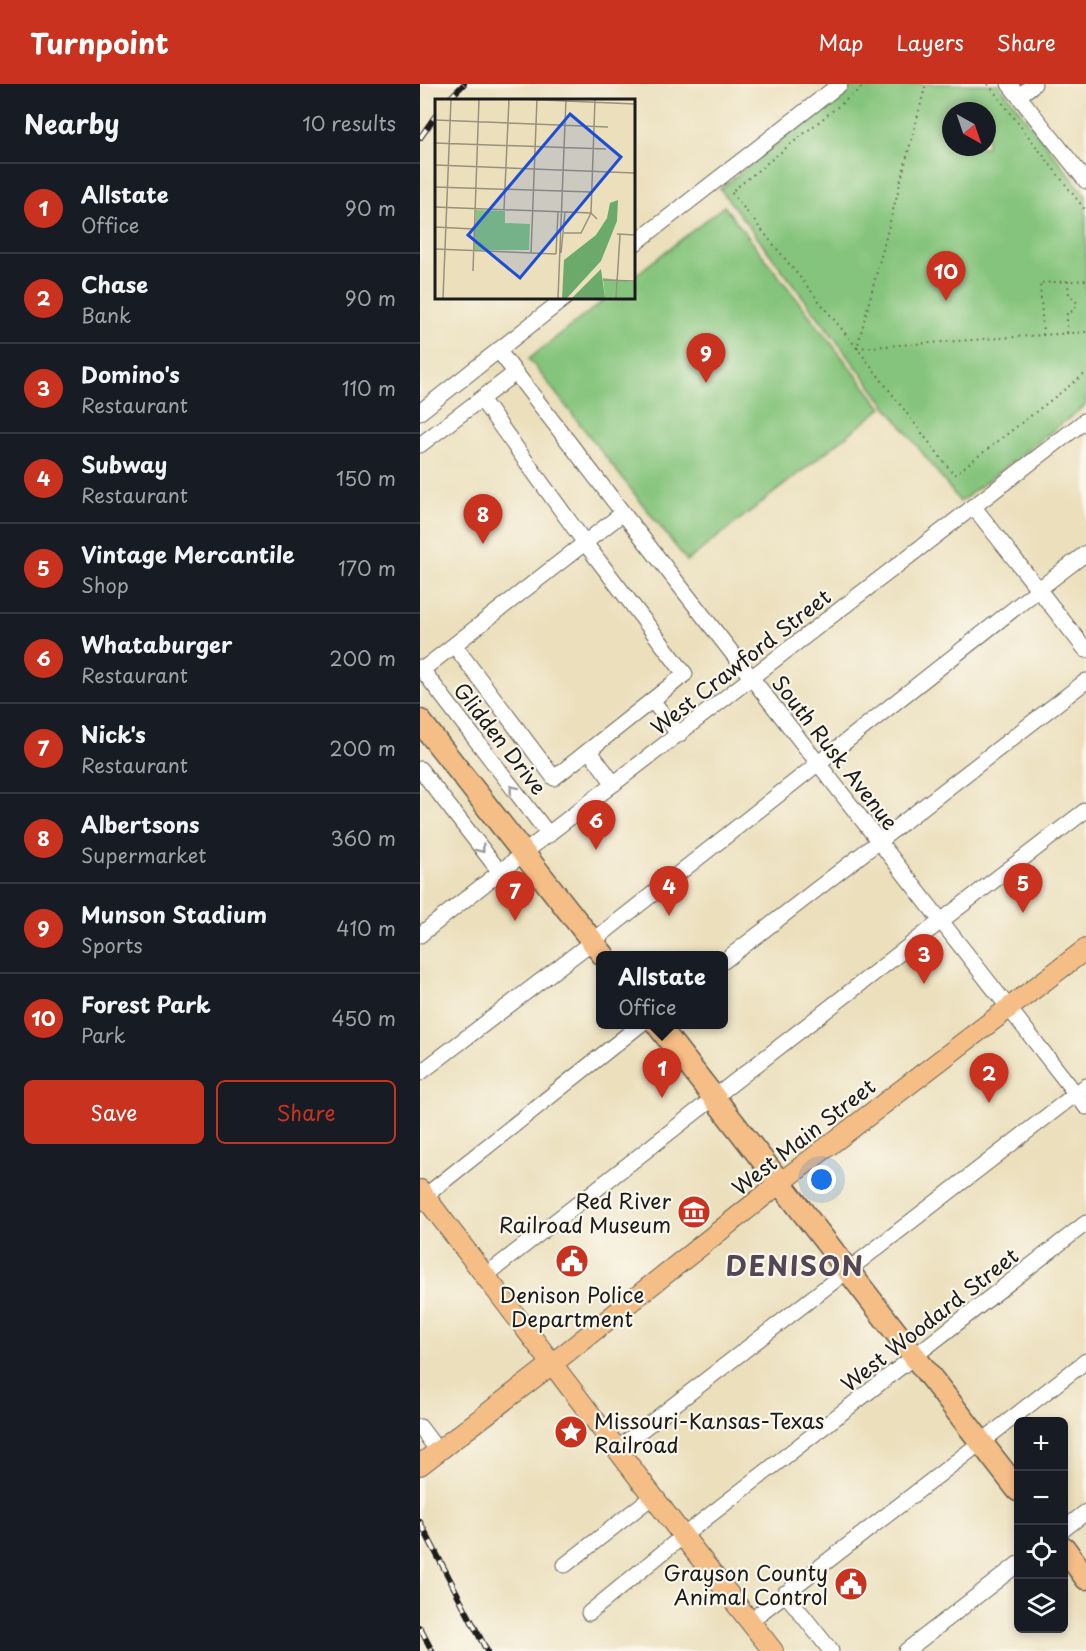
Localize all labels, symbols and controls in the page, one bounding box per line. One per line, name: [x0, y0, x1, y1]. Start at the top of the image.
text: Turnpoint: [30, 21, 169, 64]
text: Map: [819, 26, 863, 58]
text: Layers: [896, 26, 964, 58]
text: Share: [997, 26, 1056, 58]
inset map: [435, 99, 634, 298]
north arrow: [942, 102, 996, 156]
text: Nearby: [24, 104, 119, 143]
text: 10 results: [302, 108, 396, 138]
text: Allstate: [81, 177, 169, 210]
text: 1: [39, 193, 48, 223]
text: 90 m: [345, 193, 396, 223]
text: Office: [81, 210, 139, 240]
pin: 10: [926, 252, 966, 301]
text: Chase: [81, 267, 148, 300]
text: 2: [36, 283, 51, 313]
text: 90 m: [345, 283, 396, 313]
text: Bank: [81, 300, 131, 330]
pin: 9: [686, 334, 726, 383]
text: Domino's: [81, 357, 180, 390]
text: 3: [37, 373, 50, 403]
text: 110 m: [342, 373, 396, 403]
text: Restaurant: [81, 390, 188, 420]
text: Subway: [81, 447, 167, 480]
text: 4: [37, 463, 50, 493]
text: 150 m: [336, 463, 396, 493]
text: Restaurant: [81, 480, 188, 510]
pin: 8: [464, 494, 502, 544]
text: Vintage Mercantile: [81, 537, 295, 570]
text: 5: [37, 553, 50, 583]
text: 170 m: [338, 553, 396, 583]
text: Shop: [81, 570, 129, 600]
street label: West Crawford Street: [643, 580, 837, 742]
text: Whataburger: [81, 627, 232, 660]
text: 6: [36, 643, 51, 673]
text: 200 m: [329, 643, 396, 673]
text: Restaurant: [81, 660, 188, 690]
street label: South Rusk Avenue: [765, 668, 907, 836]
street label: Glidden Drive: [447, 675, 555, 801]
text: Nick's: [81, 717, 146, 750]
text: 7: [38, 733, 49, 763]
text: 200 m: [329, 733, 396, 763]
text: Restaurant: [81, 750, 188, 780]
one-way arrow: [509, 784, 520, 795]
pin: 6: [576, 800, 615, 850]
text: Albertsons: [81, 807, 200, 840]
text: 8: [37, 823, 50, 853]
text: 360 m: [330, 823, 396, 853]
text: Supermarket: [81, 840, 207, 870]
one-way arrow: [474, 842, 485, 853]
pin: 5: [1004, 864, 1042, 913]
pin: 4: [650, 866, 688, 916]
pin: 7: [496, 872, 535, 921]
text: Munson Stadium: [81, 897, 267, 930]
text: 9: [38, 913, 49, 943]
text: 410 m: [336, 913, 396, 943]
text: Sports: [81, 930, 143, 960]
pin: 3: [904, 934, 944, 984]
popup: [596, 951, 728, 1029]
text: Allstate: [618, 959, 706, 992]
text: Forest Park: [81, 987, 211, 1020]
text: Office: [618, 992, 677, 1022]
text: 10: [31, 1003, 56, 1033]
text: 450 m: [331, 1003, 396, 1033]
text: Park: [81, 1020, 126, 1050]
pin: 1: [642, 1048, 682, 1098]
pin: 2: [970, 1054, 1008, 1103]
street label: West Main Street: [724, 1070, 882, 1202]
button: Save: [24, 1080, 204, 1144]
button: Share: [216, 1080, 396, 1144]
your location: [807, 1165, 836, 1194]
place label: Red River Railroad Museum: [499, 1184, 671, 1240]
museum icon: Red River Railroad Museum: [676, 1194, 712, 1230]
street label: West Woodard Street: [833, 1239, 1025, 1399]
public building icon: Denison Police Department: [554, 1243, 590, 1279]
district label: DENISON: [726, 1244, 864, 1285]
place label: Denison Police Department: [500, 1278, 644, 1334]
place label: Missouri-Kansas-Texas Railroad: [594, 1404, 824, 1460]
place icon: Missouri-Kansas-Texas Railroad: [553, 1414, 589, 1450]
map controls: [1014, 1417, 1068, 1633]
button: +: [1014, 1417, 1068, 1471]
button: −: [1014, 1471, 1068, 1525]
button: locate: [1014, 1525, 1068, 1579]
place label: Grayson County Animal Control: [664, 1556, 828, 1612]
public building icon: Grayson County Animal Control: [833, 1566, 869, 1602]
button: layers: [1014, 1579, 1068, 1633]

